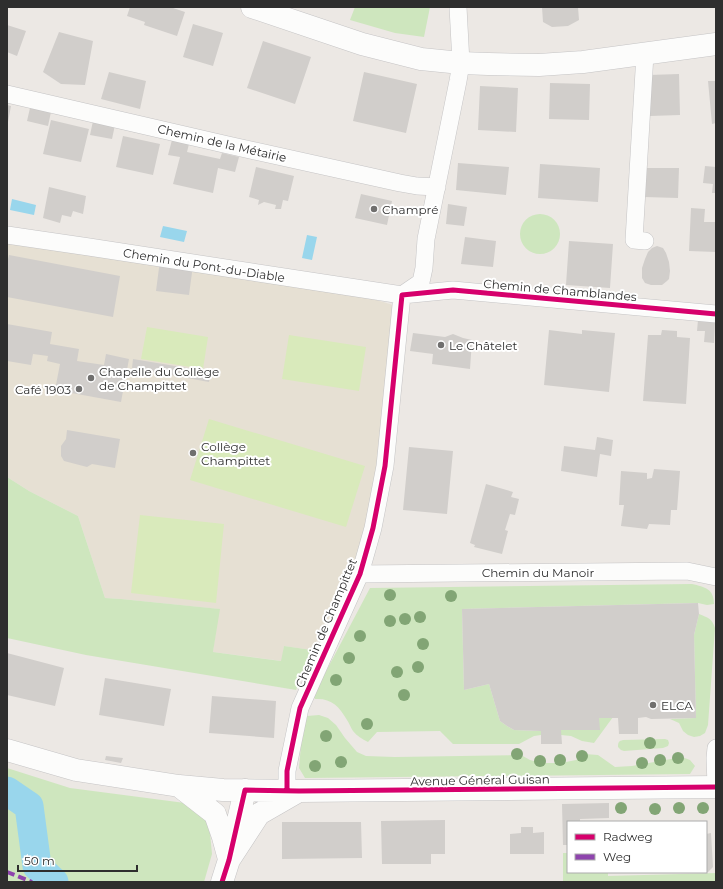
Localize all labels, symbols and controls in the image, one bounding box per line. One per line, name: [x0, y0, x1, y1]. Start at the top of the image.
street label: Chemin de la Métairie: [156, 121, 288, 165]
place label: Champré: [382, 202, 438, 217]
marker: Champré: [369, 204, 379, 214]
street label: Chemin du Pont-du-Diable: [122, 245, 286, 285]
street label: Chemin de Chamblandes: [483, 276, 637, 304]
place label: Le Châtelet: [449, 338, 517, 353]
marker: Le Châtelet: [436, 340, 446, 350]
place label: Chapelle du Collège de Champittet: [99, 364, 219, 393]
marker: Chapelle du Collège de Champittet: [86, 373, 96, 383]
place label: Café 1903: [15, 382, 71, 397]
marker: Café 1903: [74, 384, 84, 394]
place label: Collège Champittet: [201, 439, 270, 468]
marker: Collège Champittet: [188, 448, 198, 458]
street label: Chemin de Champittet: [292, 556, 360, 690]
street label: Chemin du Manoir: [482, 565, 595, 580]
place label: ELCA: [661, 698, 693, 713]
marker: ELCA: [648, 700, 658, 710]
street label: Avenue Général Guisan: [410, 771, 550, 789]
legend: [567, 821, 707, 873]
text: Radweg: [603, 829, 653, 844]
scale bar: [18, 847, 137, 873]
text: Weg: [603, 849, 631, 864]
text: 50 m: [24, 853, 55, 868]

